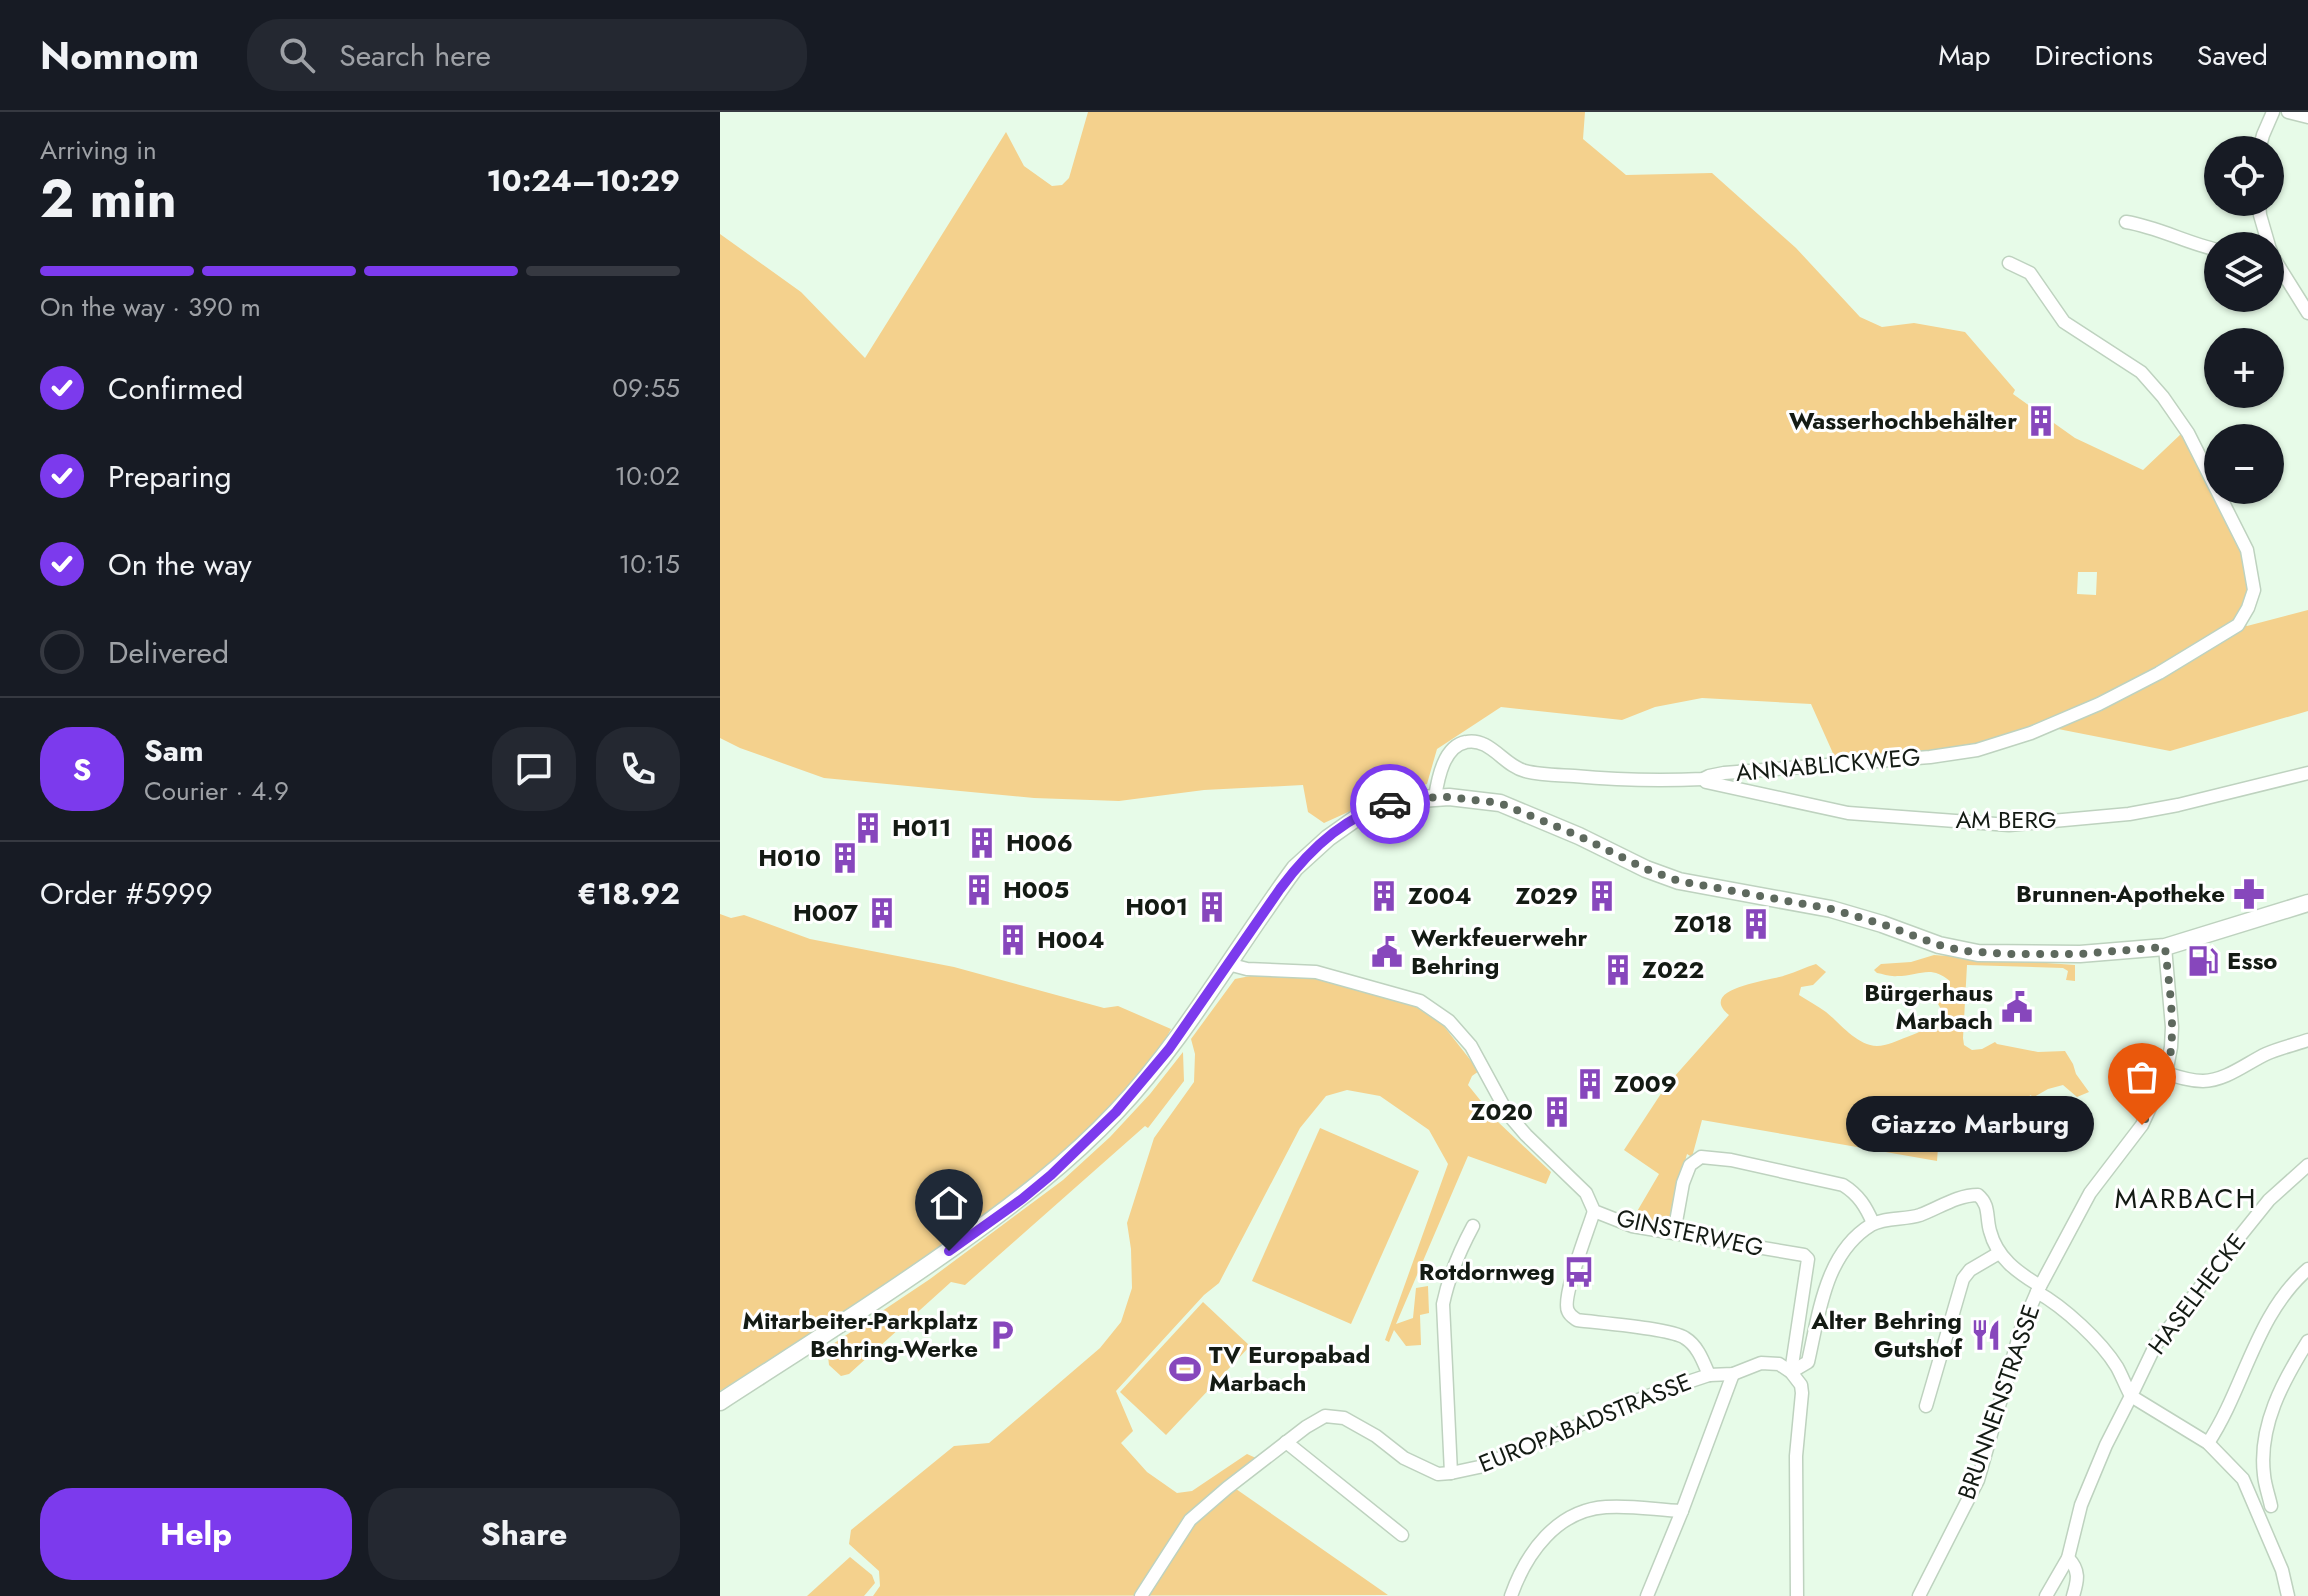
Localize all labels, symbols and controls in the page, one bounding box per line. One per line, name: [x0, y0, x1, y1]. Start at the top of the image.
search box: [247, 19, 807, 91]
text: Nomnom: [40, 28, 199, 83]
icon: search: [275, 33, 319, 77]
text: Search here: [339, 34, 491, 77]
text: Map: [1938, 35, 1990, 76]
text: Directions: [2034, 35, 2153, 76]
text: Saved: [2197, 35, 2268, 76]
text: Arriving in: [40, 131, 157, 169]
map controls: [2204, 136, 2284, 504]
button: locate: [2204, 136, 2284, 216]
text: 10:24–10:29: [487, 159, 680, 202]
text: 2 min: [40, 161, 177, 237]
button: layers: [2204, 232, 2284, 312]
text: On the way · 390 m: [40, 288, 261, 326]
button: +: [2204, 328, 2284, 408]
icon: check: [40, 366, 84, 410]
text: Confirmed: [108, 367, 243, 410]
text: 09:55: [612, 369, 680, 407]
place label: Wasserhochbehälter: [1789, 403, 2017, 438]
building icon: Wasserhochbehälter: [2024, 404, 2058, 438]
button: −: [2204, 424, 2284, 504]
icon: check: [40, 454, 84, 498]
text: Preparing: [108, 455, 232, 498]
text: 10:02: [615, 457, 680, 495]
icon: check: [40, 542, 84, 586]
text: On the way: [108, 543, 252, 586]
text: 10:15: [619, 545, 680, 583]
text: Delivered: [108, 631, 229, 674]
button: chat: [492, 727, 576, 811]
button: phone: [596, 727, 680, 811]
text: Sam: [144, 729, 204, 772]
street label: ANNABLICKWEG: [1734, 739, 1922, 790]
text: S: [73, 748, 91, 791]
courier: [1350, 764, 1430, 844]
text: Courier · 4.9: [144, 772, 289, 810]
icon: car: [1368, 782, 1412, 826]
street label: AM BERG: [1955, 802, 2057, 837]
place label: H011: [892, 810, 951, 845]
building icon: H011: [851, 811, 885, 845]
place label: H006: [1006, 825, 1073, 860]
building icon: H006: [965, 826, 999, 860]
place label: H010: [758, 840, 821, 875]
building icon: H010: [828, 841, 862, 875]
text: Order #5999: [40, 872, 213, 915]
text: €18.92: [577, 872, 680, 915]
place label: H005: [1003, 872, 1069, 907]
building icon: H005: [962, 873, 996, 907]
place label: Brunnen-Apotheke: [2016, 876, 2225, 911]
pharmacy icon: Brunnen-Apotheke: [2232, 877, 2266, 911]
place label: Z004: [1408, 878, 1471, 913]
place label: Z029: [1515, 878, 1578, 913]
building icon: Z004: [1367, 879, 1401, 913]
building icon: Z029: [1585, 879, 1619, 913]
place label: H001: [1125, 889, 1188, 924]
building icon: H001: [1195, 890, 1229, 924]
place label: H007: [793, 895, 859, 930]
building icon: H007: [865, 896, 899, 930]
place label: Z018: [1674, 906, 1732, 941]
building icon: Z018: [1739, 907, 1773, 941]
place label: Werkfeuerwehr Behring: [1411, 920, 1588, 983]
place label: H004: [1037, 922, 1104, 957]
building icon: H004: [996, 923, 1030, 957]
public building icon: Werkfeuerwehr Behring: [1370, 935, 1404, 969]
place label: Esso: [2227, 943, 2278, 978]
fuel station icon: Esso: [2186, 944, 2220, 978]
place label: Z022: [1642, 952, 1704, 987]
building icon: Z022: [1601, 953, 1635, 987]
place label: Bürgerhaus Marbach: [1864, 975, 1993, 1038]
public building icon: Bürgerhaus Marbach: [2000, 990, 2034, 1024]
pin: [2108, 1043, 2176, 1125]
icon: bag: [2120, 1055, 2164, 1099]
place label: Z009: [1614, 1066, 1677, 1101]
building icon: Z009: [1573, 1067, 1607, 1101]
place label: Z020: [1471, 1094, 1533, 1129]
building icon: Z020: [1540, 1095, 1574, 1129]
callout: Giazzo Marburg: [1846, 1097, 2094, 1153]
text: Giazzo Marburg: [1871, 1105, 2069, 1143]
pin: [915, 1169, 983, 1251]
district label: MARBACH: [2115, 1178, 2257, 1219]
icon: home: [927, 1181, 971, 1225]
street label: GINSTERWEG: [1613, 1200, 1767, 1265]
street label: HASELHECKE: [2139, 1226, 2254, 1362]
place label: Rotdornweg: [1419, 1254, 1555, 1289]
bus stop icon: Rotdornweg: [1562, 1255, 1596, 1289]
street label: BRUNNENSTRASSE: [1949, 1300, 2048, 1504]
place label: Mitarbeiter-Parkplatz Behring-Werke: [743, 1303, 978, 1366]
place label: Alter Behring Gutshof: [1810, 1303, 1964, 1366]
parking icon: Mitarbeiter-Parkplatz Behring-Werke: [985, 1318, 1019, 1352]
restaurant icon: Alter Behring Gutshof: [1969, 1318, 2003, 1352]
place label: TV Europabad Marbach: [1209, 1337, 1370, 1400]
sports icon: TV Europabad Marbach: [1168, 1352, 1202, 1386]
street label: EUROPABADSTRASSE: [1473, 1364, 1696, 1481]
button: Help: [40, 1488, 352, 1580]
button: Share: [368, 1488, 680, 1580]

